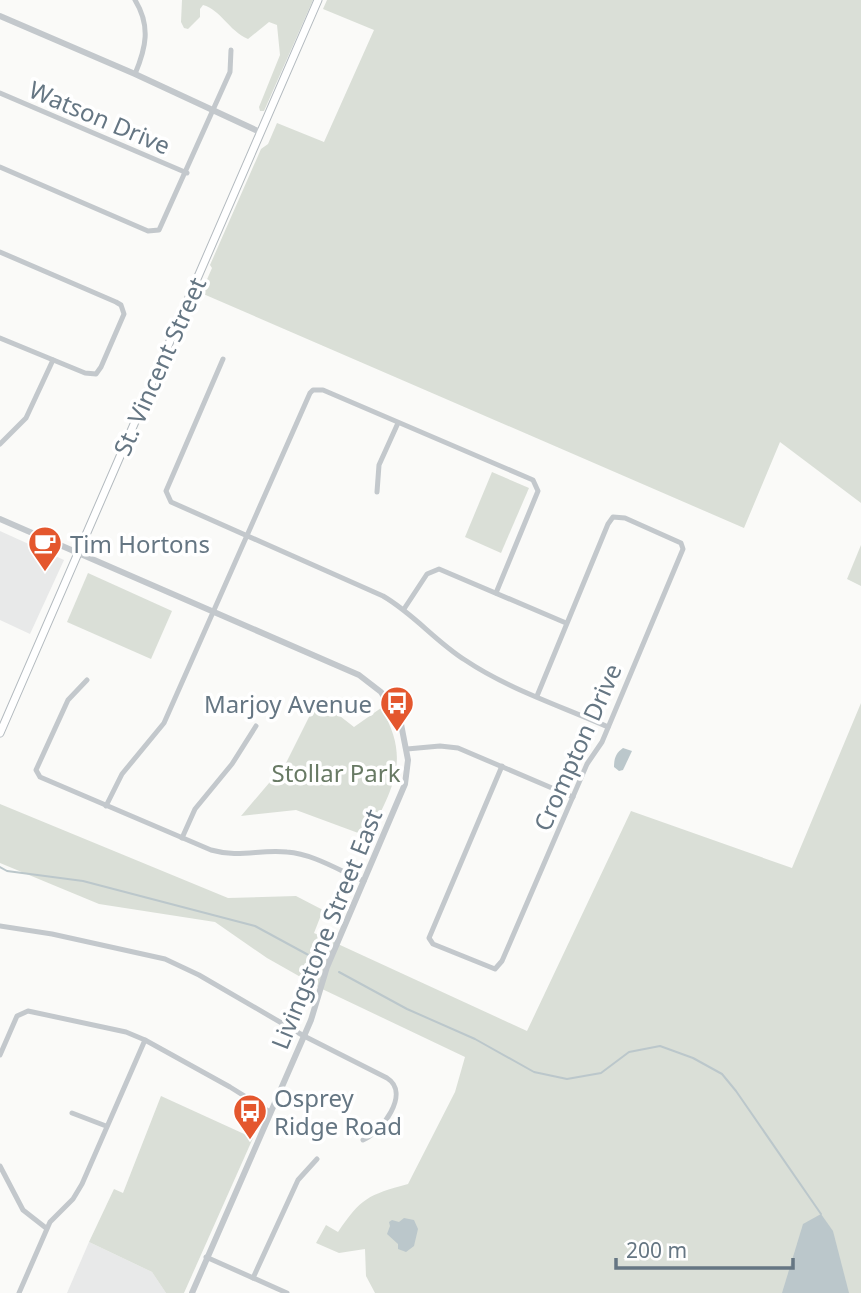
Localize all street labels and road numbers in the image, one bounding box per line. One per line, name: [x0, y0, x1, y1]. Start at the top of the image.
street label: Watson Drive: [24, 72, 176, 162]
street label: St. Vincent Street: [105, 271, 213, 460]
street label: Crompton Drive: [525, 658, 629, 836]
street label: Livingstone Street East: [263, 804, 389, 1054]

